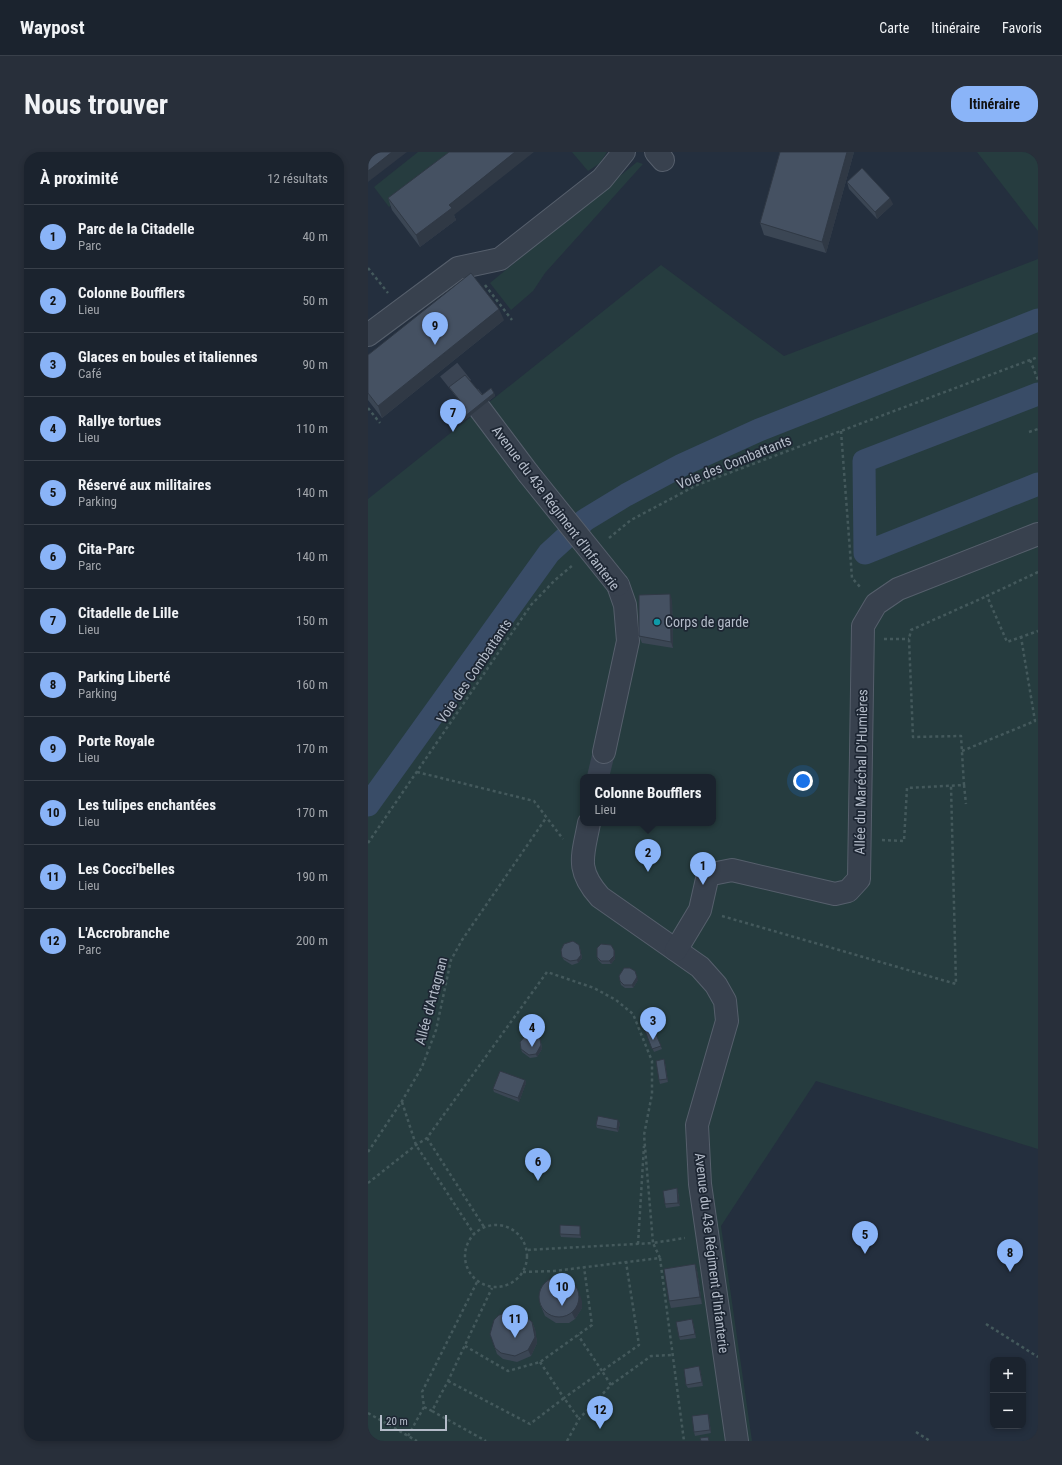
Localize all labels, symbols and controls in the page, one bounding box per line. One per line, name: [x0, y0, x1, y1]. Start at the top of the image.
text: Waypost: [20, 16, 85, 39]
text: Carte: [879, 20, 909, 36]
text: Itinéraire: [931, 20, 980, 36]
text: Favoris: [1002, 20, 1042, 36]
button: Itinéraire: [951, 86, 1038, 122]
text: Nous trouver: [24, 88, 168, 121]
text: À proximité: [40, 168, 118, 188]
text: 12 résultats: [267, 171, 328, 186]
text: Parc de la Citadelle: [78, 220, 194, 238]
text: 1: [50, 229, 56, 244]
text: 40 m: [302, 229, 328, 244]
text: Parc: [78, 238, 101, 253]
text: Colonne Boufflers: [78, 284, 185, 302]
text: 2: [50, 293, 56, 308]
text: 50 m: [302, 293, 328, 308]
text: Lieu: [78, 302, 100, 317]
pin: 9: [422, 312, 448, 345]
text: Glaces en boules et italiennes: [78, 348, 258, 366]
text: 3: [50, 357, 56, 372]
text: 90 m: [302, 357, 328, 372]
text: Café: [78, 366, 102, 381]
pin: 7: [440, 399, 466, 432]
text: Rallye tortues: [78, 412, 161, 430]
text: 4: [50, 421, 56, 436]
text: 110 m: [296, 421, 328, 436]
street label: Avenue du 43e Régiment d'Infanterie: [489, 423, 623, 594]
text: Lieu: [78, 430, 100, 445]
street label: Voie des Combattants: [674, 432, 794, 492]
text: Réservé aux militaires: [78, 476, 211, 494]
text: 5: [50, 485, 56, 500]
text: 140 m: [296, 485, 328, 500]
text: Parking: [78, 494, 117, 509]
text: Cita-Parc: [78, 540, 135, 558]
text: 6: [50, 549, 56, 564]
text: 140 m: [296, 549, 328, 564]
text: Parc: [78, 558, 101, 573]
text: Citadelle de Lille: [78, 604, 179, 622]
text: 7: [50, 613, 56, 628]
text: 150 m: [296, 613, 328, 628]
place label: Corps de garde: [665, 614, 749, 630]
street label: Voie des Combattants: [433, 616, 515, 726]
marker: Corps de garde: [652, 617, 662, 627]
text: Lieu: [78, 622, 100, 637]
text: Parking Liberté: [78, 668, 171, 686]
text: 8: [50, 677, 56, 692]
text: 160 m: [296, 677, 328, 692]
text: Parking: [78, 686, 117, 701]
street label: Allée du Maréchal D'Humières: [852, 689, 870, 855]
text: Porte Royale: [78, 732, 155, 750]
text: 9: [50, 741, 56, 756]
text: 170 m: [296, 741, 328, 756]
text: Lieu: [78, 750, 100, 765]
your location: [793, 771, 813, 791]
popup: [580, 774, 716, 826]
text: Colonne Boufflers: [594, 784, 702, 802]
text: Les tulipes enchantées: [78, 796, 216, 814]
text: Lieu: [594, 802, 616, 817]
text: 10: [46, 805, 60, 820]
text: 170 m: [296, 805, 328, 820]
text: Lieu: [78, 814, 100, 829]
pin: 2: [635, 839, 661, 872]
pin: 1: [690, 852, 716, 885]
text: Les Cocci'belles: [78, 860, 175, 878]
text: 11: [46, 869, 60, 884]
text: 190 m: [296, 869, 328, 884]
text: Lieu: [78, 878, 100, 893]
text: L'Accrobranche: [78, 924, 170, 942]
text: 12: [46, 933, 60, 948]
text: 200 m: [296, 933, 328, 948]
text: Parc: [78, 942, 101, 957]
street label: Allée d'Artagnan: [412, 955, 450, 1047]
pin: 3: [640, 1007, 666, 1040]
pin: 4: [519, 1014, 545, 1047]
pin: 6: [525, 1148, 551, 1181]
street label: Avenue du 43e Régiment d'Infanterie: [692, 1152, 732, 1355]
pin: 5: [852, 1221, 878, 1254]
pin: 8: [997, 1239, 1023, 1272]
pin: 10: [549, 1273, 575, 1306]
pin: 11: [502, 1305, 528, 1338]
map controls: [990, 1357, 1026, 1429]
button: +: [990, 1357, 1026, 1393]
button: −: [990, 1393, 1026, 1429]
pin: 12: [587, 1396, 613, 1429]
scale bar: [380, 1413, 447, 1432]
text: 20 m: [386, 1415, 408, 1428]

